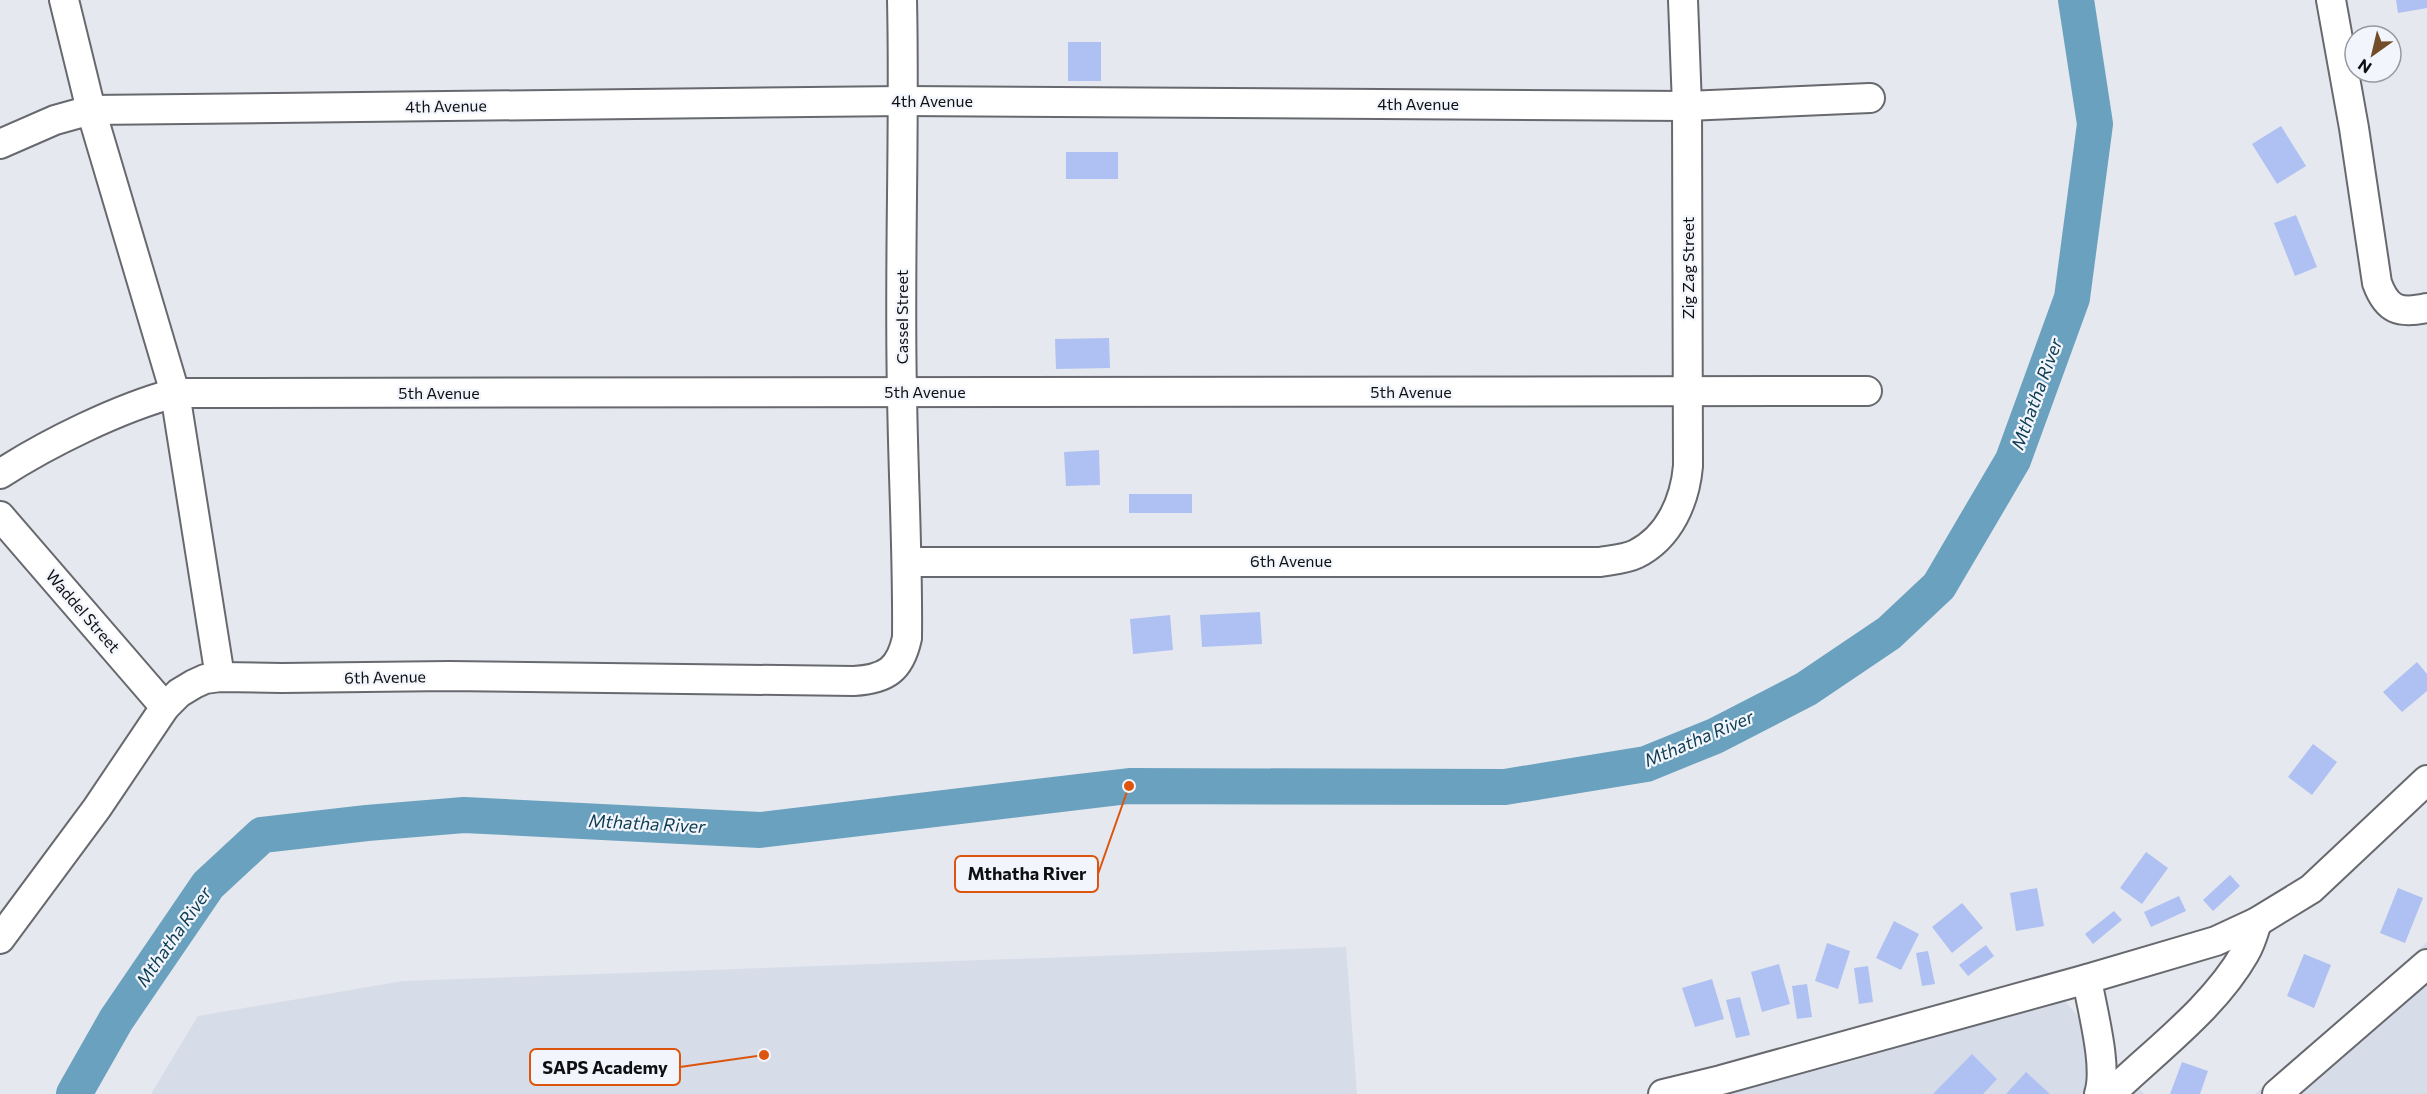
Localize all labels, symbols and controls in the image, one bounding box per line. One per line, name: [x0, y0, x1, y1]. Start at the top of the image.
north arrow: [2343, 24, 2403, 84]
text: N: [2354, 56, 2375, 78]
street label: 4th Avenue: [891, 91, 973, 110]
street label: 4th Avenue: [1377, 94, 1459, 113]
street label: 4th Avenue: [405, 95, 487, 116]
street label: Zig Zag Street: [1678, 216, 1697, 319]
street label: Cassel Street: [892, 269, 911, 364]
water label: Mthatha River: [2006, 334, 2067, 452]
street label: 5th Avenue: [884, 382, 966, 401]
street label: 5th Avenue: [1370, 382, 1452, 401]
street label: 5th Avenue: [398, 383, 480, 402]
street label: 6th Avenue: [1250, 551, 1332, 570]
street label: Waddel Street: [42, 566, 125, 656]
street label: 6th Avenue: [344, 666, 426, 687]
water label: Mthatha River: [1641, 705, 1757, 771]
water label: Mthatha River: [588, 809, 707, 837]
callout: Mthatha River: [955, 856, 1098, 892]
text: Mthatha River: [968, 862, 1087, 884]
water label: Mthatha River: [131, 882, 216, 991]
callout: SAPS Academy: [530, 1049, 680, 1085]
text: SAPS Academy: [542, 1056, 668, 1078]

